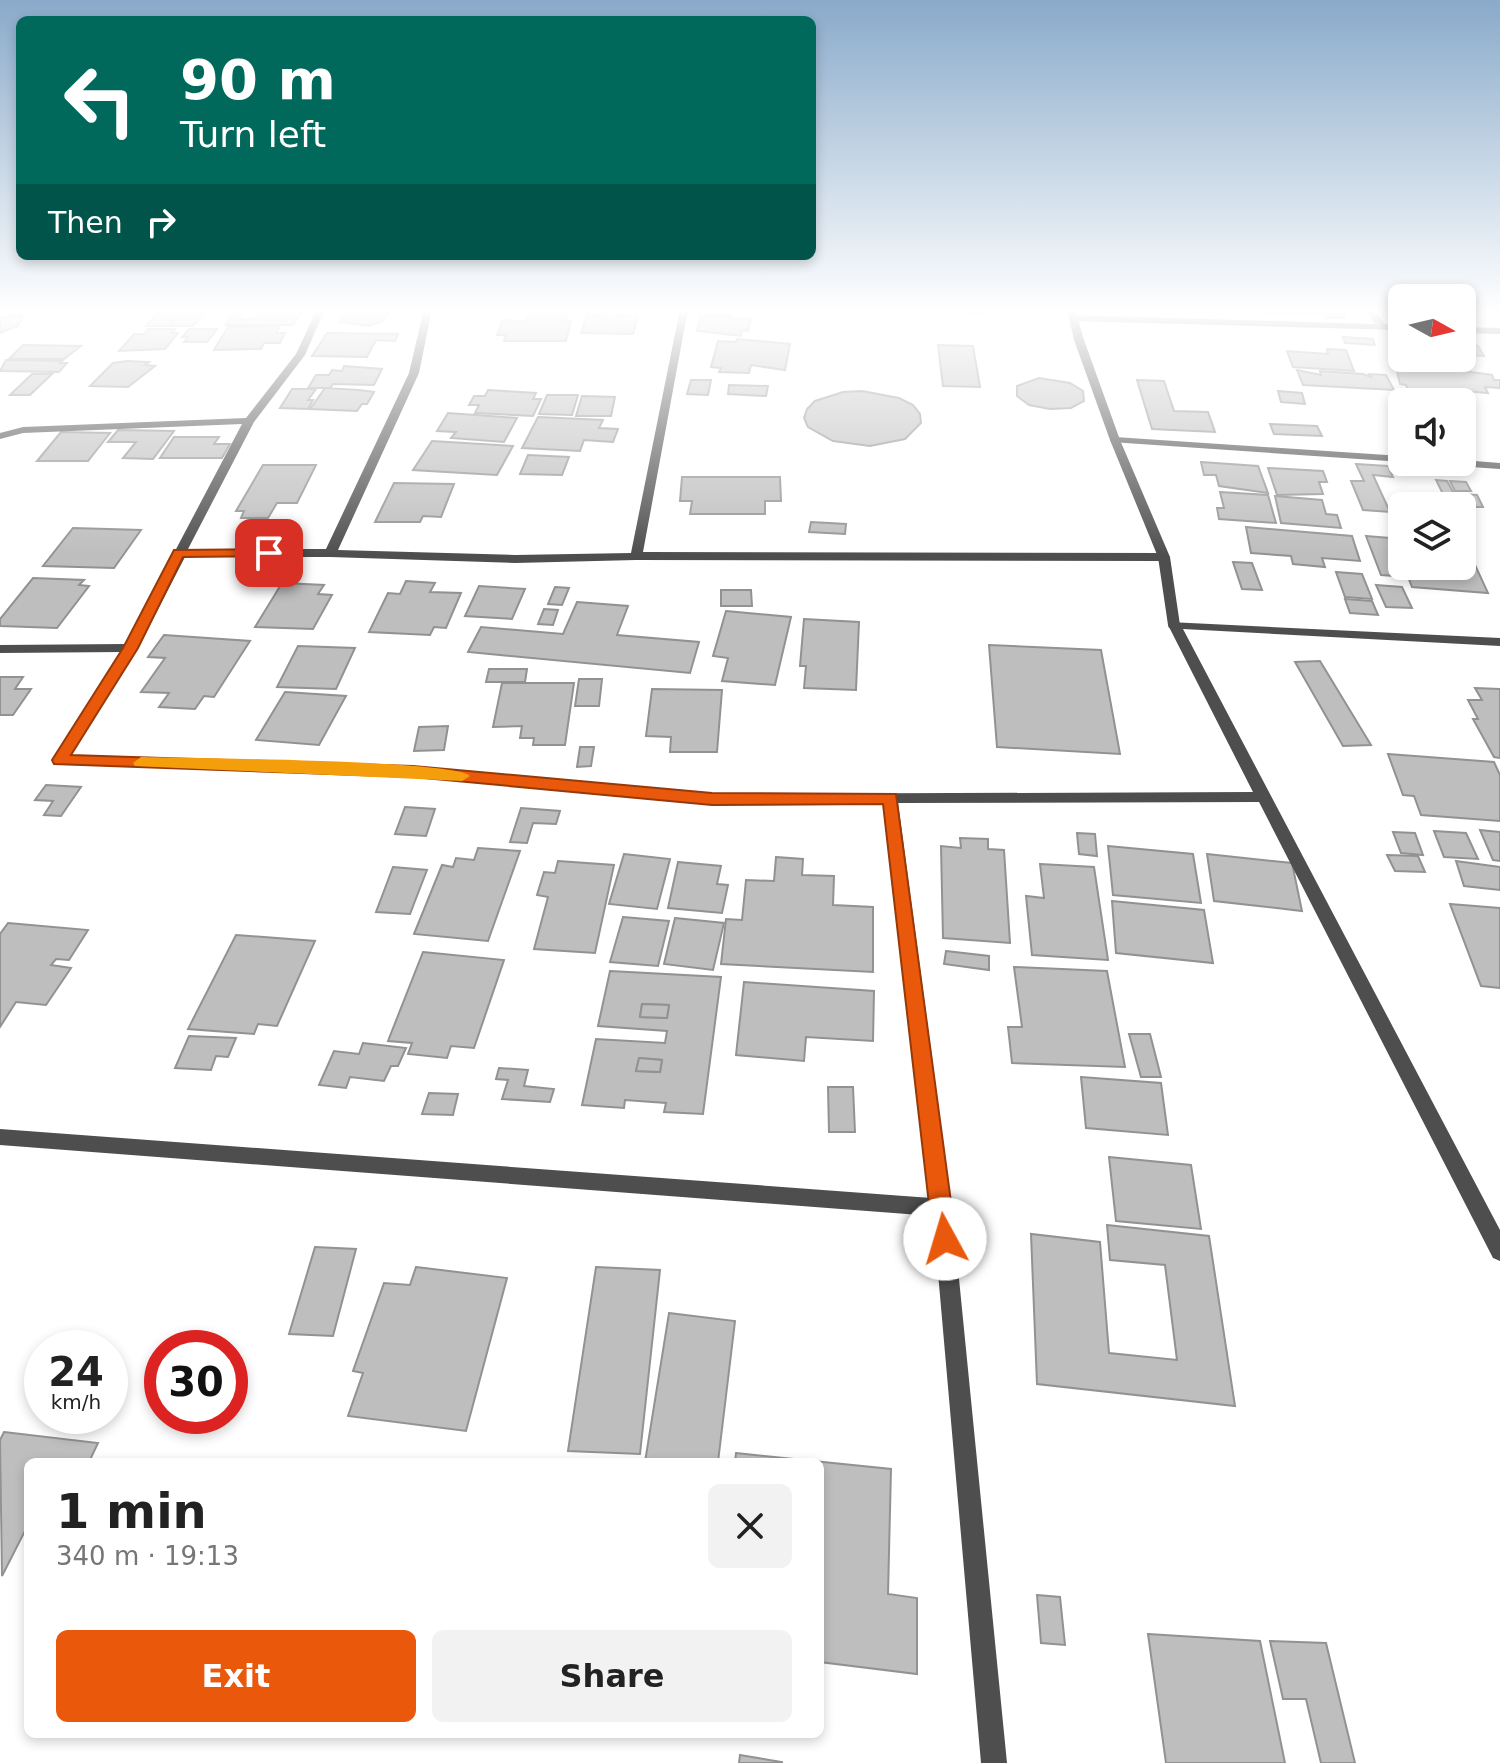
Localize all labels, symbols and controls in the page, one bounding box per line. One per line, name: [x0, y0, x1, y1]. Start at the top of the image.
text: 90 m: [180, 47, 336, 112]
icon: left: [48, 48, 152, 152]
text: Turn left: [180, 114, 326, 155]
icon: right: [139, 200, 183, 244]
text: Then: [48, 205, 123, 240]
north arrow: [1388, 284, 1476, 372]
map controls: [1388, 284, 1476, 580]
button: sound: [1388, 388, 1476, 476]
button: layers: [1388, 492, 1476, 580]
pin: [235, 519, 303, 587]
icon: arrive: [247, 531, 291, 575]
position arrow: [903, 1197, 987, 1281]
speed limit sign: 30: [144, 1330, 248, 1434]
text: 24: [48, 1349, 104, 1395]
text: km/h: [51, 1390, 101, 1414]
text: 1 min: [56, 1483, 207, 1539]
button: close: [708, 1484, 792, 1568]
text: 340 m · 19:13: [56, 1541, 239, 1571]
button: Exit: [56, 1630, 416, 1722]
button: Share: [432, 1630, 792, 1722]

